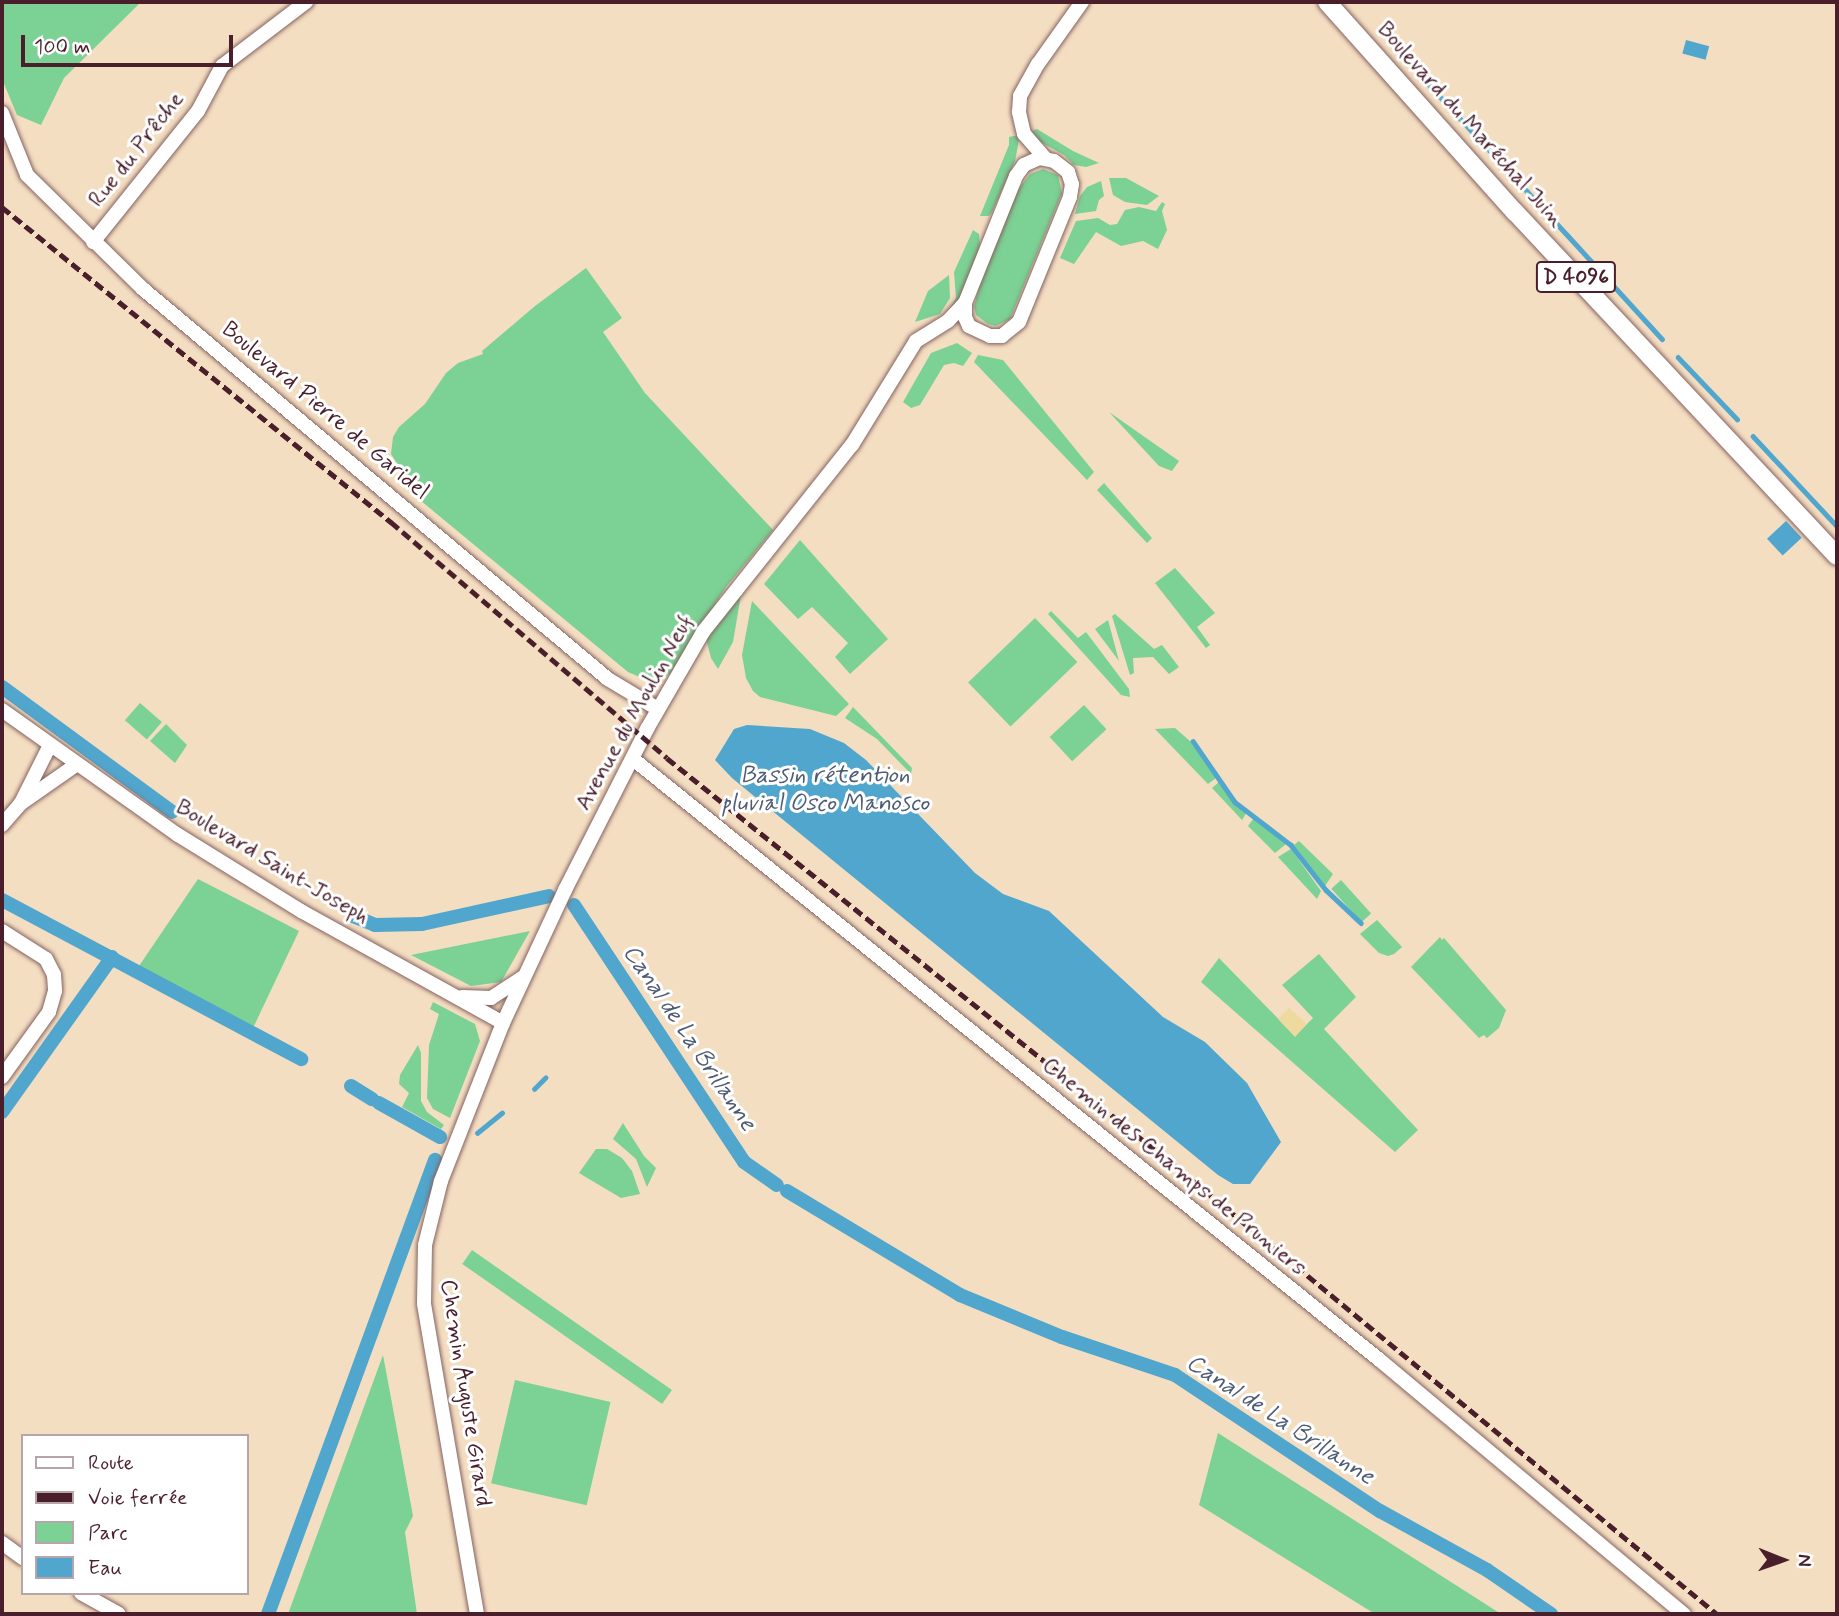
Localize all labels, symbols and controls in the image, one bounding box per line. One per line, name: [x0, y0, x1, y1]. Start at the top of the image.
street label: Boulevard du Maréchal Juin: [1371, 17, 1569, 233]
scale bar: [24, 21, 236, 65]
text: 100 m: [34, 33, 90, 61]
street label: Rue du Prêche: [84, 88, 190, 212]
road number: D 4096: [1536, 260, 1616, 294]
street label: Boulevard Pierre de Garidel: [217, 317, 433, 505]
street label: Avenue du Moulin Neuf: [570, 611, 700, 815]
water label: Bassin rétention pluvial Osco Manosco: [722, 762, 928, 818]
street label: Boulevard Saint-Joseph: [169, 793, 375, 933]
water label: Canal de La Brillanne: [614, 937, 764, 1139]
street label: Chemin des Champs de Pruniers: [1036, 1051, 1312, 1283]
street label: Chemin Auguste Girard: [434, 1278, 496, 1508]
water label: Canal de La Brillanne: [1178, 1347, 1382, 1493]
legend: [21, 1434, 248, 1595]
text: Route: [88, 1449, 134, 1477]
text: Voie ferrée: [88, 1484, 187, 1512]
text: Parc: [88, 1519, 128, 1547]
north arrow: [1748, 1525, 1818, 1595]
text: Eau: [88, 1554, 122, 1582]
text: N: [1792, 1554, 1817, 1567]

